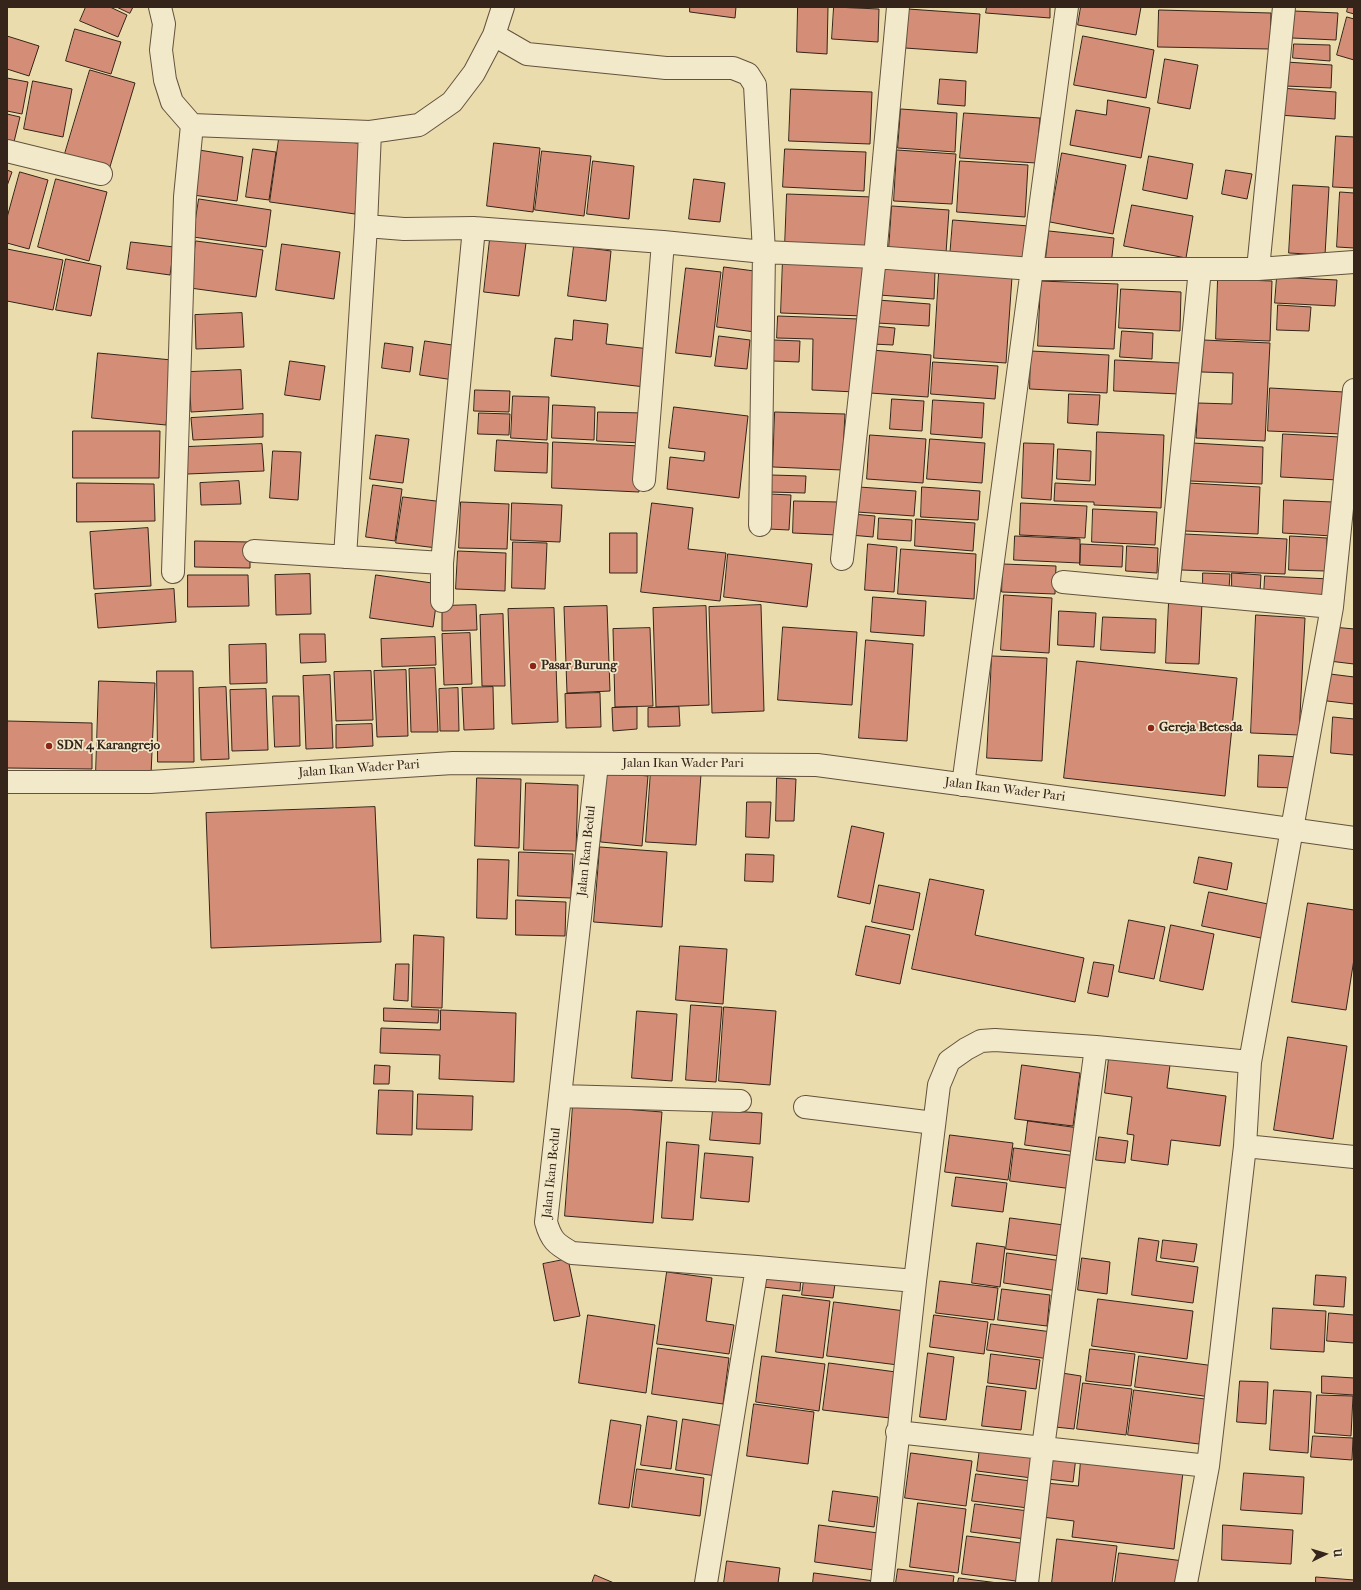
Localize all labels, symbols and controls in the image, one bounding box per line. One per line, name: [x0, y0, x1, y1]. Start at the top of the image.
place label: Pasar Burung: [541, 658, 617, 674]
marker: Pasar Burung: [528, 661, 538, 671]
place label: Gereja Betesda: [1159, 720, 1242, 736]
marker: Gereja Betesda: [1146, 723, 1156, 733]
place label: SDN 4 Karangrejo: [57, 738, 160, 754]
marker: SDN 4 Karangrejo: [44, 741, 54, 751]
street label: Jalan Ikan Wader Pari: [622, 756, 744, 772]
street label: Jalan Ikan Wader Pari: [298, 757, 420, 781]
street label: Jalan Ikan Wader Pari: [944, 775, 1066, 805]
street label: Jalan Ikan Bedul: [574, 805, 600, 897]
street label: Jalan Ikan Bedul: [539, 1127, 565, 1219]
north arrow: [1305, 1534, 1345, 1574]
text: U: [1331, 1548, 1344, 1558]

